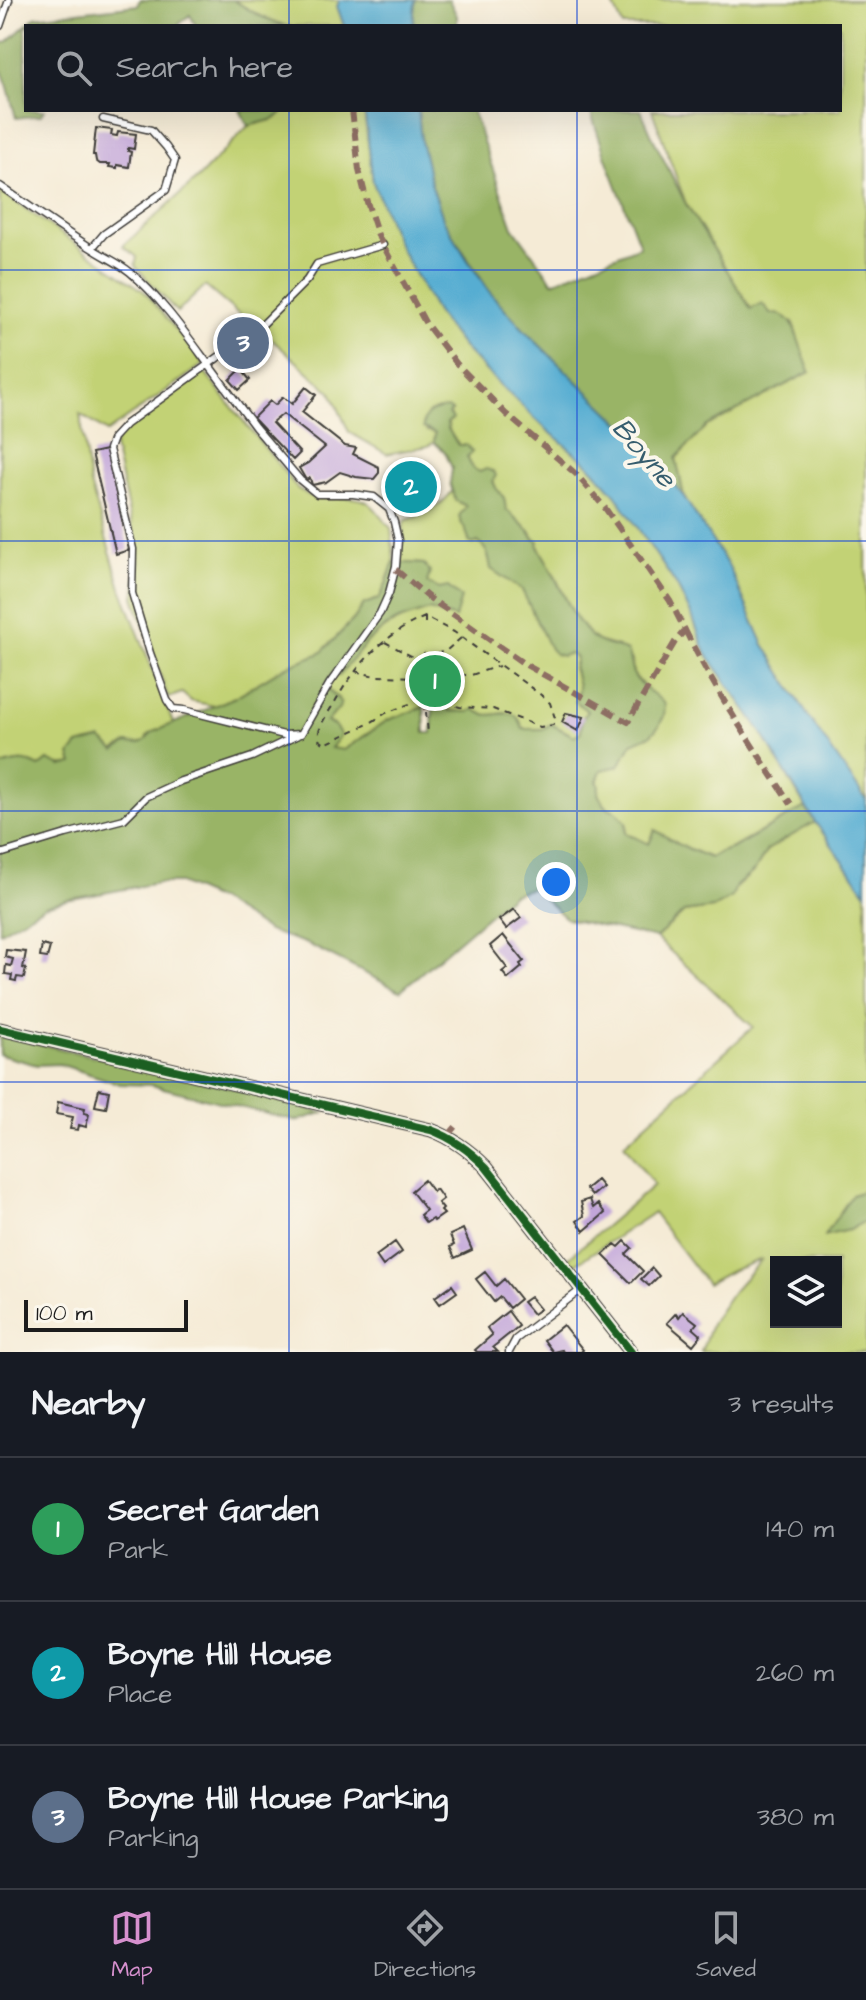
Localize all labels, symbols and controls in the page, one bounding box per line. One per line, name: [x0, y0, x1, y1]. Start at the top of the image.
search box: [24, 24, 842, 112]
icon: search: [52, 46, 96, 90]
text: Search here: [116, 47, 293, 89]
pin: 3: [217, 313, 269, 373]
water label: Boyne: [602, 410, 686, 498]
pin: 2: [385, 457, 437, 517]
pin: 1: [409, 651, 461, 711]
your location: [536, 862, 576, 902]
map controls: [770, 1256, 842, 1328]
button: layers: [770, 1256, 842, 1328]
scale bar: [24, 1296, 188, 1332]
text: 100 m: [36, 1298, 93, 1329]
text: Nearby: [32, 1380, 146, 1428]
text: 3 results: [728, 1386, 834, 1422]
text: Secret Garden: [108, 1490, 319, 1532]
text: 1: [56, 1511, 60, 1547]
text: 140 m: [766, 1511, 834, 1547]
text: Park: [108, 1532, 168, 1568]
text: Boyne Hill House: [108, 1634, 332, 1676]
text: 2: [51, 1655, 65, 1691]
text: 260 m: [756, 1655, 834, 1691]
text: Place: [108, 1676, 172, 1712]
text: Boyne Hill House Parking: [108, 1778, 448, 1820]
text: 3: [51, 1799, 65, 1835]
text: 380 m: [757, 1799, 834, 1835]
text: Parking: [108, 1820, 198, 1856]
tab: Map: [110, 1906, 154, 1985]
tab: Directions: [374, 1906, 476, 1985]
tab: Saved: [696, 1906, 756, 1985]

